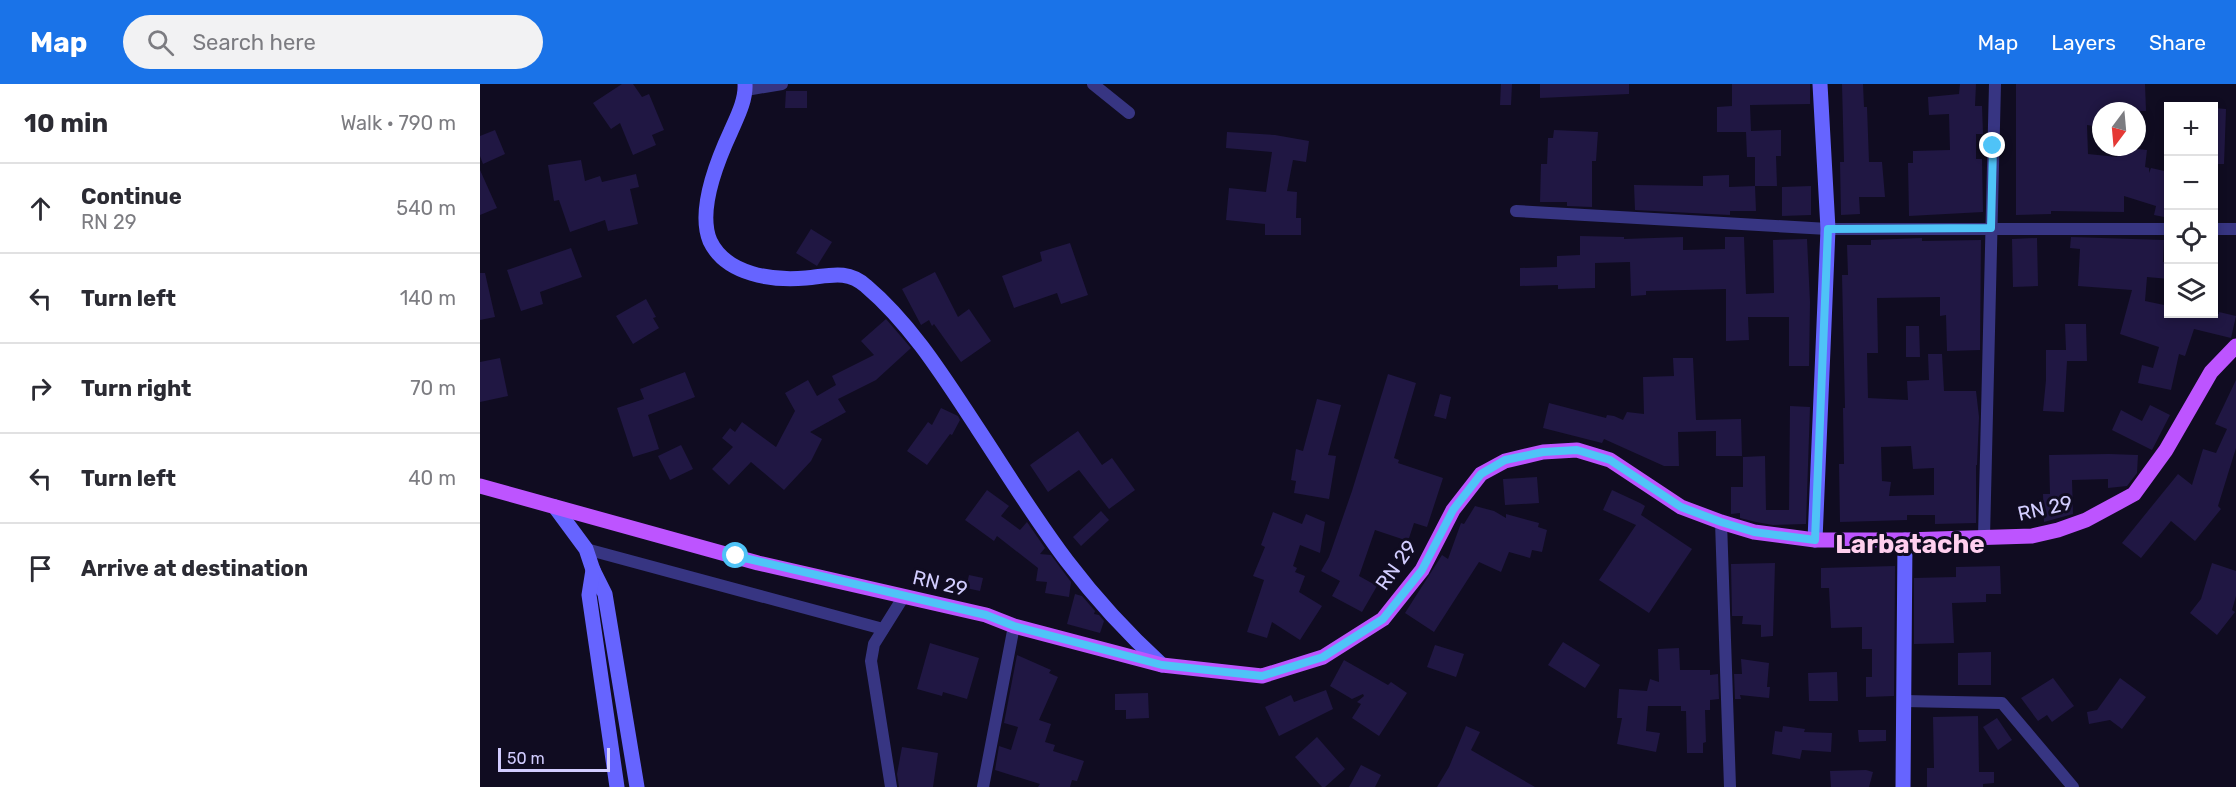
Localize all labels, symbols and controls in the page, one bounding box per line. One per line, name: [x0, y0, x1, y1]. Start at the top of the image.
search box: [123, 15, 543, 69]
text: Map: [30, 26, 87, 59]
icon: search: [144, 26, 177, 59]
text: Search here: [192, 29, 316, 56]
text: Map: [1977, 30, 2018, 55]
text: Layers: [2051, 30, 2116, 55]
text: Share: [2149, 30, 2206, 55]
north arrow: [2092, 102, 2146, 156]
map controls: [2164, 102, 2218, 318]
button: +: [2164, 102, 2218, 156]
text: 10 min: [24, 108, 108, 139]
text: Walk · 790 m: [340, 111, 456, 135]
route end: [1979, 132, 2005, 158]
button: −: [2164, 156, 2218, 210]
text: Continue: [81, 183, 182, 210]
icon: ahead: [24, 192, 57, 225]
text: 540 m: [396, 196, 456, 220]
text: RN 29: [81, 210, 137, 234]
button: locate: [2164, 210, 2218, 264]
button: layers: [2164, 264, 2218, 318]
icon: left: [24, 282, 57, 315]
text: Turn left: [81, 285, 176, 312]
text: 140 m: [400, 286, 456, 310]
icon: right: [24, 372, 57, 405]
text: Turn right: [81, 375, 191, 402]
text: 70 m: [410, 376, 456, 400]
icon: left: [24, 462, 57, 495]
text: Turn left: [81, 465, 176, 492]
text: 40 m: [408, 466, 456, 490]
street label: RN 29: [2015, 490, 2075, 526]
district label: Larbatache: [1835, 529, 1985, 560]
street label: RN 29: [1370, 535, 1422, 595]
route start: [722, 542, 748, 568]
icon: arrive: [24, 552, 57, 585]
text: Arrive at destination: [81, 555, 308, 582]
street label: RN 29: [910, 565, 970, 601]
scale bar: [498, 745, 610, 772]
text: 50 m: [507, 749, 545, 768]

